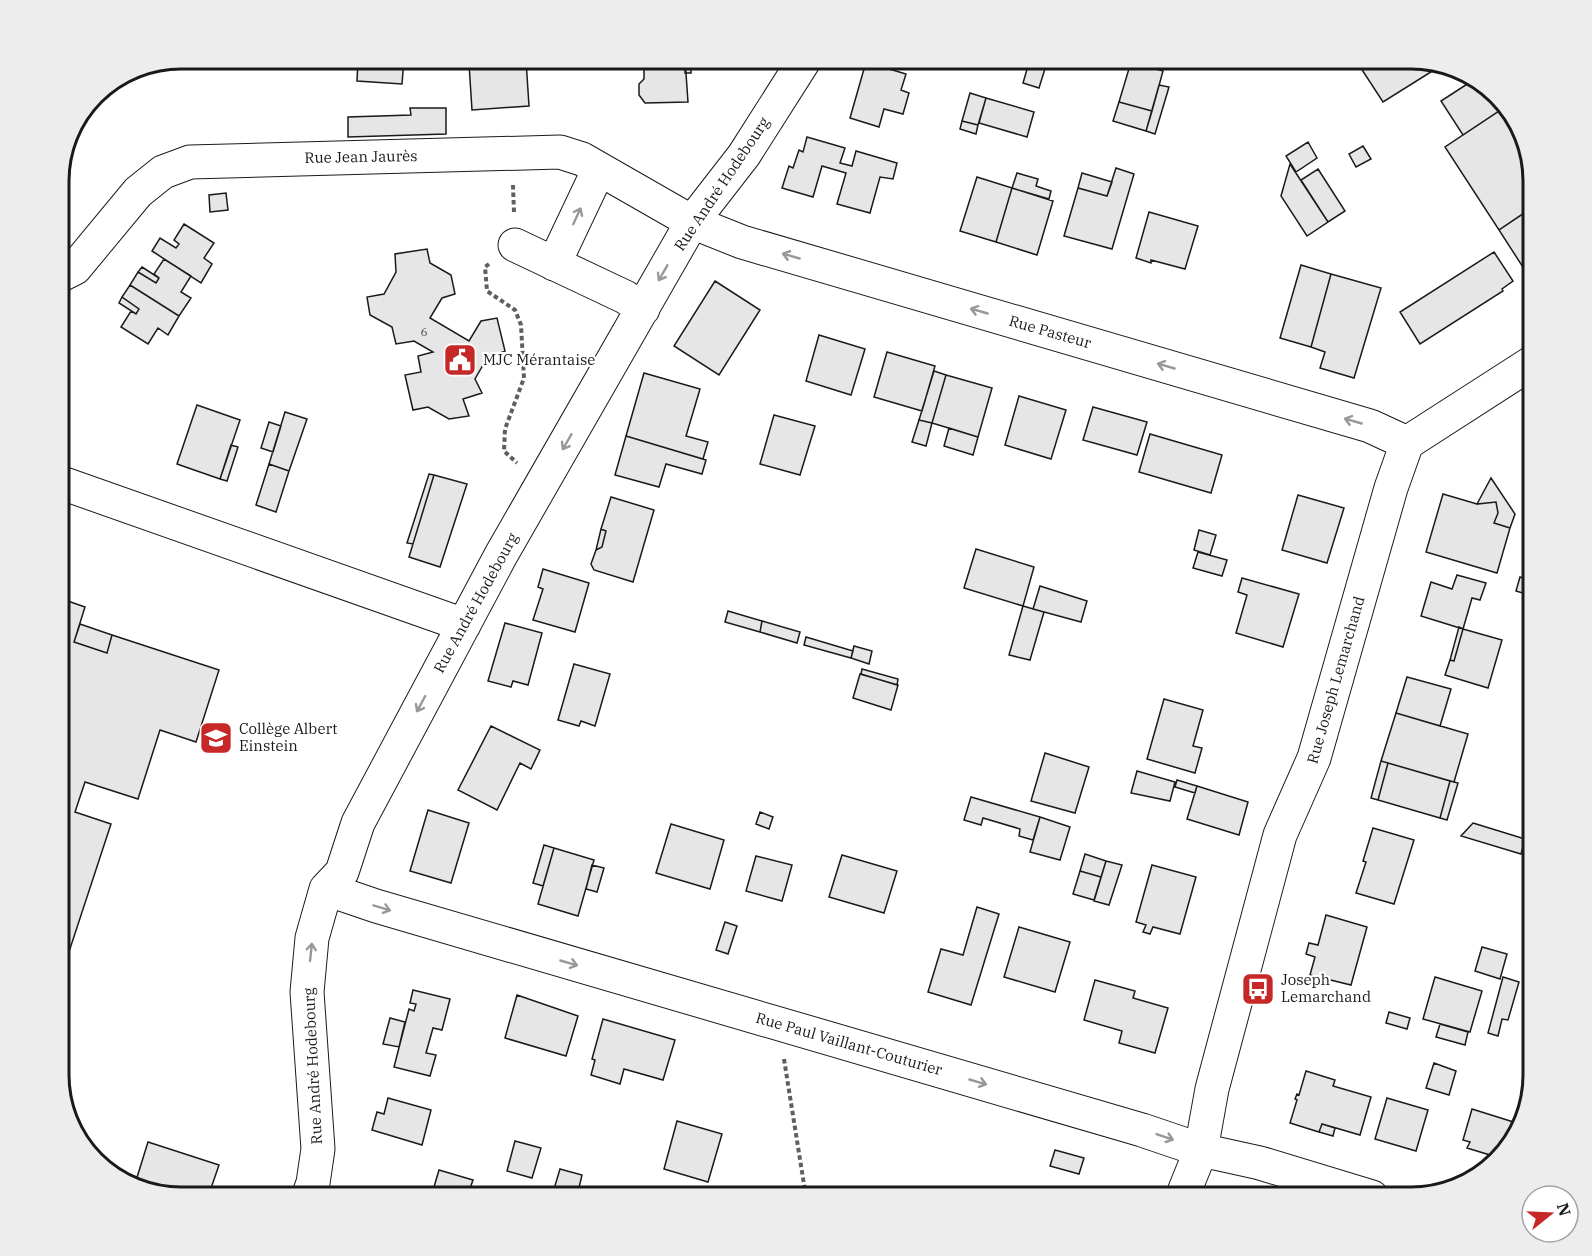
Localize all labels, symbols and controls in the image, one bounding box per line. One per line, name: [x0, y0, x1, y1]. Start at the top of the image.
street label: Rue André Hodebourg: [670, 113, 773, 254]
street label: Rue Jean Jaurès: [304, 146, 418, 167]
one-way arrow: [571, 208, 583, 226]
one-way arrow: [782, 250, 801, 261]
one-way arrow: [657, 263, 668, 281]
one-way arrow: [969, 305, 988, 316]
street label: Rue Pasteur: [1007, 311, 1094, 352]
house number: 6: [420, 324, 428, 339]
public building icon: MJC Mérantaise: [442, 342, 478, 378]
place label: MJC Mérantaise: [483, 350, 595, 369]
one-way arrow: [1157, 360, 1176, 371]
one-way arrow: [1344, 415, 1363, 426]
one-way arrow: [561, 433, 573, 450]
street label: Rue André Hodebourg: [429, 529, 522, 676]
street label: Rue Joseph Lemarchand: [1302, 594, 1369, 766]
one-way arrow: [415, 695, 427, 713]
place label: Collège Albert Einstein: [239, 719, 338, 755]
school or university icon: Collège Albert Einstein: [198, 720, 234, 756]
one-way arrow: [372, 903, 391, 914]
one-way arrow: [306, 942, 317, 962]
one-way arrow: [559, 957, 578, 969]
place label: Joseph Lemarchand: [1281, 970, 1371, 1006]
bus stop icon: Joseph Lemarchand: [1240, 971, 1276, 1007]
street label: Rue André Hodebourg: [299, 987, 326, 1145]
street label: Rue Paul Vaillant-Couturier: [754, 1008, 945, 1079]
one-way arrow: [968, 1077, 987, 1088]
one-way arrow: [1155, 1133, 1174, 1144]
north arrow: [1520, 1184, 1580, 1244]
text: N: [1553, 1200, 1576, 1218]

